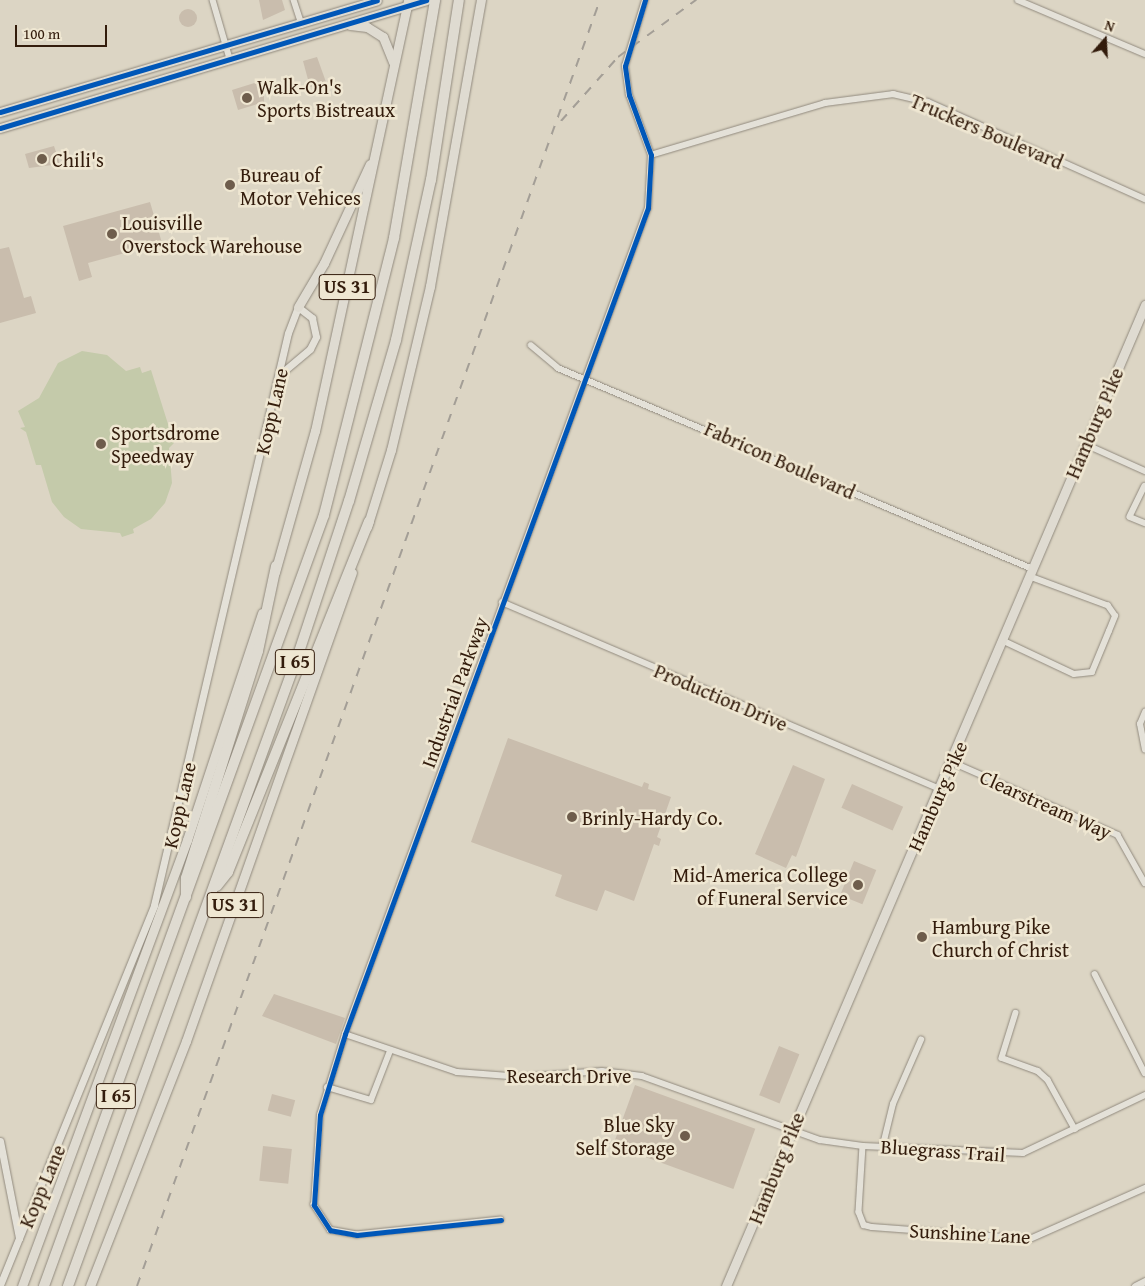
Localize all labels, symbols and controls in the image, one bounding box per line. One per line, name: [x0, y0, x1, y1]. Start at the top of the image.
scale bar: [18, 15, 110, 47]
north arrow: [1080, 15, 1130, 65]
text: N: [1102, 15, 1118, 37]
text: 100 m: [23, 23, 60, 44]
place label: Walk-On's Sports Bistreaux: [257, 74, 395, 121]
street label: Truckers Boulevard: [907, 88, 1067, 174]
marker: Walk-On's Sports Bistreaux: [241, 92, 253, 104]
place label: Chili's: [52, 147, 104, 171]
marker: Chili's: [36, 153, 48, 165]
place label: Bureau of Motor Vehices: [240, 162, 361, 209]
marker: Bureau of Motor Vehices: [224, 179, 236, 191]
place label: Louisville Overstock Warehouse: [122, 210, 302, 257]
marker: Louisville Overstock Warehouse: [106, 228, 118, 240]
road number: US 31: [318, 270, 376, 304]
street label: Hamburg Pike: [1060, 364, 1128, 482]
street label: Kopp Lane: [249, 366, 293, 456]
street label: Fabricon Boulevard: [701, 416, 859, 504]
place label: Sportsdrome Speedway: [111, 420, 220, 467]
marker: Sportsdrome Speedway: [95, 438, 107, 450]
street label: Industrial Parkway: [416, 613, 492, 771]
road number: I 65: [274, 646, 316, 679]
street label: Production Drive: [651, 658, 791, 736]
street label: Hamburg Pike: [902, 737, 972, 855]
street label: Kopp Lane: [157, 760, 201, 850]
street label: Clearstream Way: [976, 764, 1116, 844]
place label: Brinly-Hardy Co.: [582, 805, 723, 829]
marker: Brinly-Hardy Co.: [566, 811, 578, 823]
place label: Mid-America College of Funeral Service: [673, 862, 848, 909]
marker: Mid-America College of Funeral Service: [852, 879, 864, 891]
road number: US 31: [206, 888, 264, 922]
place label: Hamburg Pike Church of Christ: [932, 914, 1069, 961]
marker: Hamburg Pike Church of Christ: [916, 931, 928, 943]
street label: Research Drive: [507, 1063, 631, 1087]
road number: I 65: [95, 1080, 137, 1112]
street label: Hamburg Pike: [743, 1109, 809, 1227]
place label: Blue Sky Self Storage: [576, 1112, 675, 1159]
marker: Blue Sky Self Storage: [679, 1130, 691, 1142]
street label: Bluegrass Trail: [880, 1134, 1006, 1166]
street label: Kopp Lane: [14, 1141, 70, 1231]
street label: Sunshine Lane: [909, 1218, 1031, 1248]

